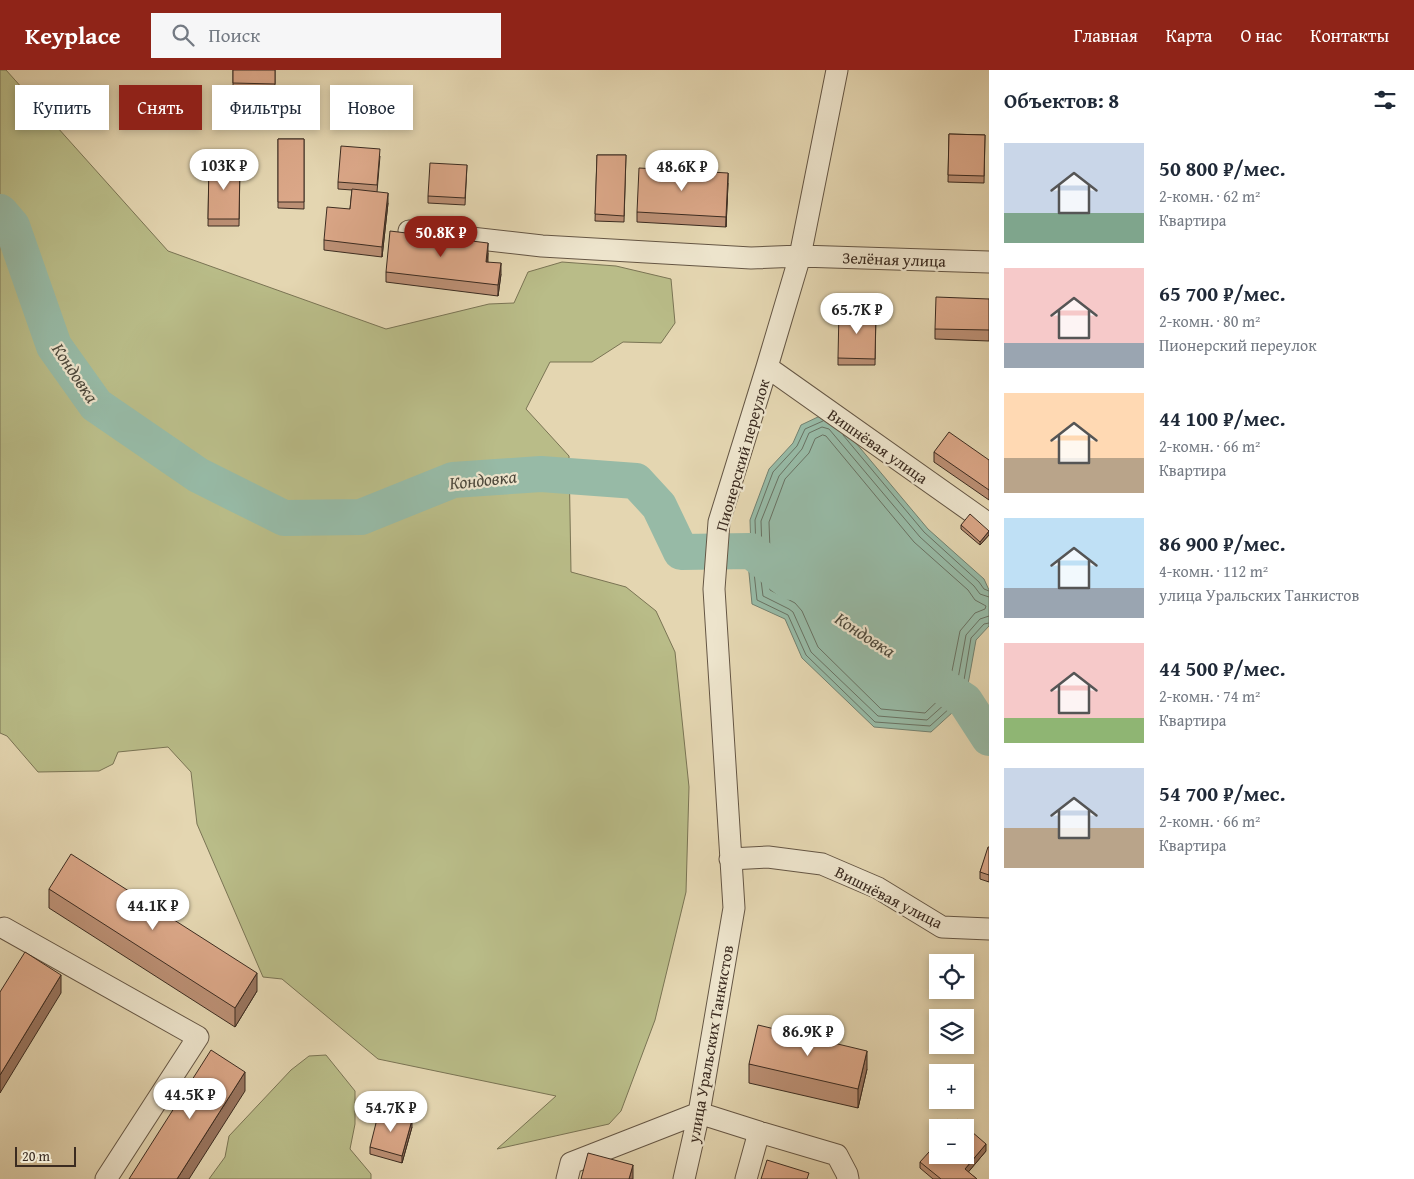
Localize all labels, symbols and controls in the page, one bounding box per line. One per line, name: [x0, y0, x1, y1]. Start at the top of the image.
search box: [151, 13, 501, 58]
text: Keyplace: [25, 18, 121, 53]
icon: search: [169, 21, 197, 49]
text: Поиск: [209, 21, 260, 49]
text: Главная: [1074, 22, 1138, 49]
text: Карта: [1166, 22, 1212, 49]
text: О нас: [1240, 22, 1282, 49]
text: Контакты: [1310, 22, 1389, 49]
chip: Купить: [15, 85, 109, 130]
chip: Снять: [119, 85, 202, 130]
chip: Фильтры: [212, 85, 320, 130]
chip: Новое: [330, 85, 413, 130]
text: Объектов: 8: [1004, 85, 1119, 116]
icon: filters: [1371, 86, 1399, 114]
pin: 103K ₽: [183, 148, 265, 191]
pin: 48.6K ₽: [636, 150, 728, 192]
text: 103K ₽: [201, 153, 247, 177]
text: 50 800 ₽/мес.: [1159, 153, 1285, 184]
text: 48.6K ₽: [656, 154, 708, 178]
icon: home: [1044, 163, 1104, 223]
text: 2-комн. · 62 m²: [1159, 184, 1260, 208]
text: Квартира: [1159, 208, 1226, 232]
pin: 50.8K ₽: [395, 216, 487, 258]
text: 50.8K ₽: [415, 220, 467, 244]
street label: Зелёная улица: [842, 245, 947, 273]
text: 65 700 ₽/мес.: [1159, 278, 1285, 309]
icon: home: [1044, 288, 1104, 348]
pin: 65.7K ₽: [811, 292, 903, 335]
text: 65.7K ₽: [831, 297, 883, 321]
text: 2-комн. · 80 m²: [1159, 309, 1260, 333]
text: Пионерский переулок: [1159, 333, 1317, 357]
water label: Кондовка: [45, 337, 106, 409]
street label: Пионерский переулок: [709, 375, 775, 534]
street label: Вишнёвая улица: [823, 402, 933, 490]
text: 44 100 ₽/мес.: [1159, 403, 1285, 434]
icon: home: [1044, 413, 1104, 473]
text: 2-комн. · 66 m²: [1159, 434, 1260, 458]
text: Квартира: [1159, 458, 1226, 482]
water label: Кондовка: [448, 462, 519, 496]
text: 86 900 ₽/мес.: [1159, 528, 1285, 559]
icon: home: [1044, 538, 1104, 598]
text: 4-комн. · 112 m²: [1159, 559, 1268, 583]
text: улица Уральских Танкистов: [1159, 583, 1359, 607]
water label: Кондовка: [830, 605, 901, 665]
text: 44 500 ₽/мес.: [1159, 653, 1285, 684]
icon: home: [1044, 663, 1104, 723]
text: 2-комн. · 74 m²: [1159, 684, 1260, 708]
text: Квартира: [1159, 708, 1226, 732]
text: 54 700 ₽/мес.: [1159, 778, 1285, 809]
icon: home: [1044, 788, 1104, 848]
text: 2-комн. · 66 m²: [1159, 809, 1260, 833]
text: Квартира: [1159, 833, 1226, 857]
street label: Вишнёвая улица: [831, 860, 947, 935]
pin: 44.1K ₽: [107, 888, 199, 931]
text: 44.1K ₽: [127, 893, 179, 917]
street label: улица Уральских Танкистов: [681, 943, 739, 1146]
map controls: [929, 954, 974, 1164]
button: locate: [929, 954, 974, 999]
button: layers: [929, 1009, 974, 1054]
pin: 86.9K ₽: [762, 1014, 854, 1057]
text: 86.9K ₽: [782, 1019, 834, 1043]
button: +: [929, 1064, 974, 1109]
pin: 44.5K ₽: [144, 1078, 236, 1120]
text: 44.5K ₽: [164, 1082, 216, 1106]
pin: 54.7K ₽: [345, 1090, 437, 1133]
text: 54.7K ₽: [365, 1095, 417, 1119]
button: −: [929, 1119, 974, 1164]
scale bar: [15, 1144, 76, 1167]
text: 20 m: [22, 1146, 50, 1166]

